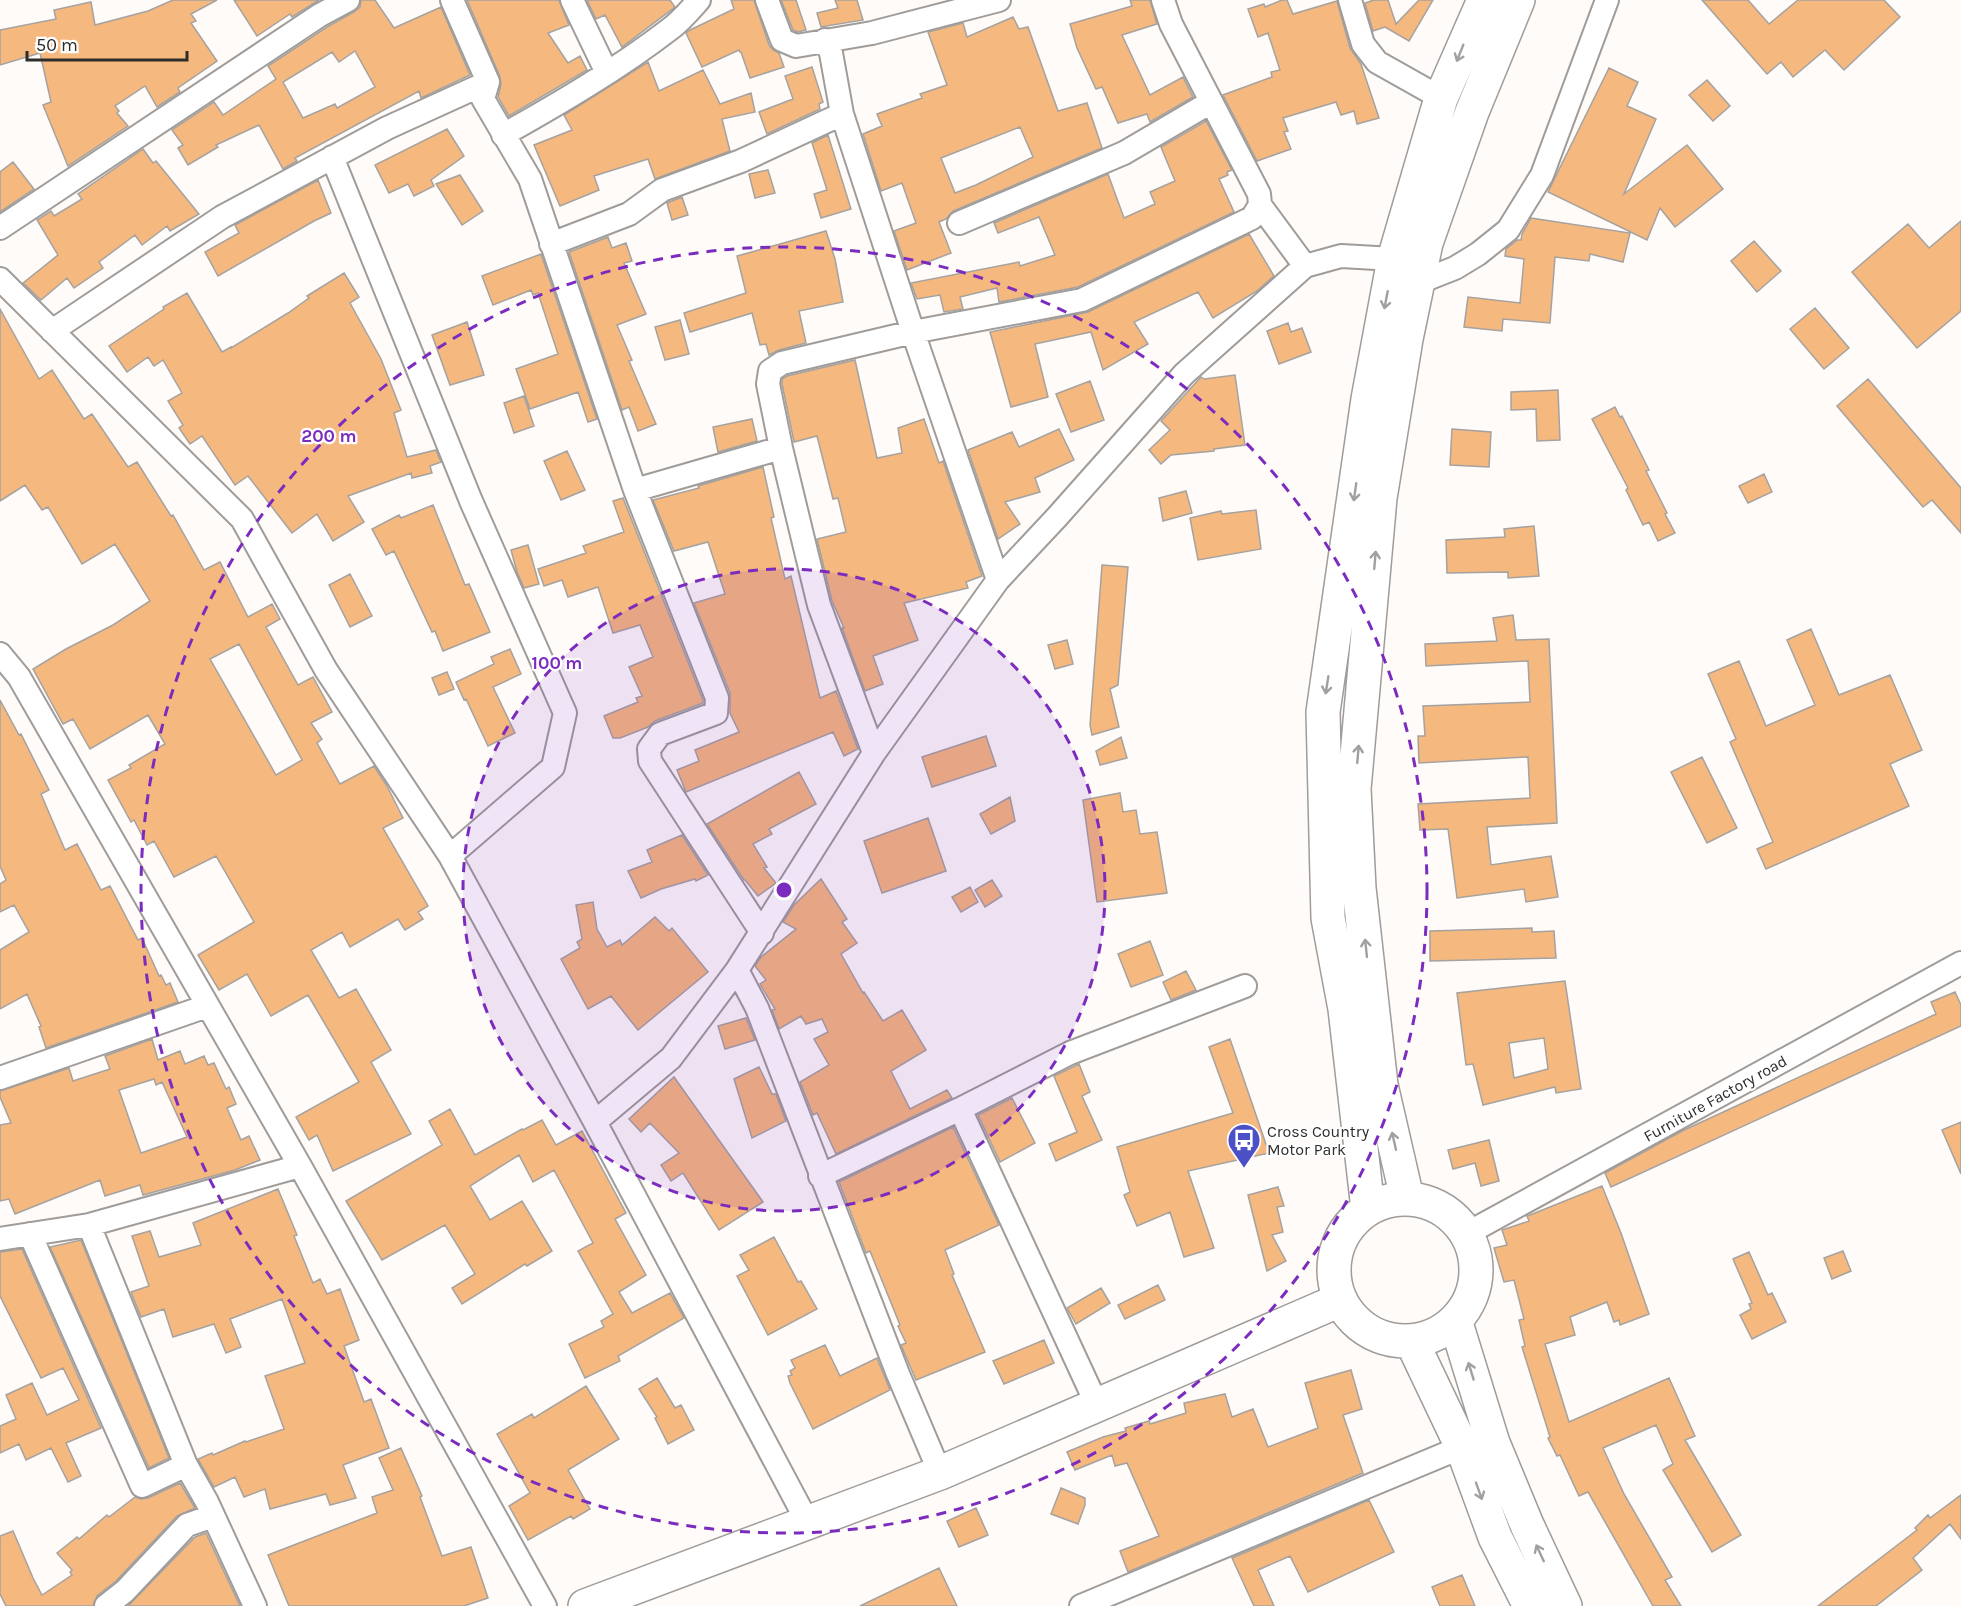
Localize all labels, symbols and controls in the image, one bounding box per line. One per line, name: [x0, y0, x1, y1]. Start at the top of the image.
scale bar: [27, 24, 188, 62]
text: 50 m: [36, 34, 78, 56]
one-way arrow: [1454, 44, 1465, 62]
one-way arrow: [1380, 290, 1391, 309]
text: 200 m: [301, 425, 357, 447]
one-way arrow: [1350, 482, 1361, 502]
one-way arrow: [1370, 550, 1381, 570]
text: 100 m: [532, 652, 582, 674]
one-way arrow: [1321, 675, 1332, 695]
one-way arrow: [1353, 745, 1364, 764]
centre of rings: [774, 880, 794, 900]
one-way arrow: [1360, 939, 1371, 959]
street label: Furniture Factory road: [1640, 1051, 1790, 1146]
bus stop icon: Cross Country Motor Park: [1226, 1122, 1262, 1169]
place label: Cross Country Motor Park: [1267, 1122, 1370, 1159]
one-way arrow: [1388, 1132, 1399, 1151]
one-way arrow: [1465, 1362, 1476, 1381]
one-way arrow: [1474, 1481, 1485, 1500]
one-way arrow: [1534, 1545, 1546, 1563]

